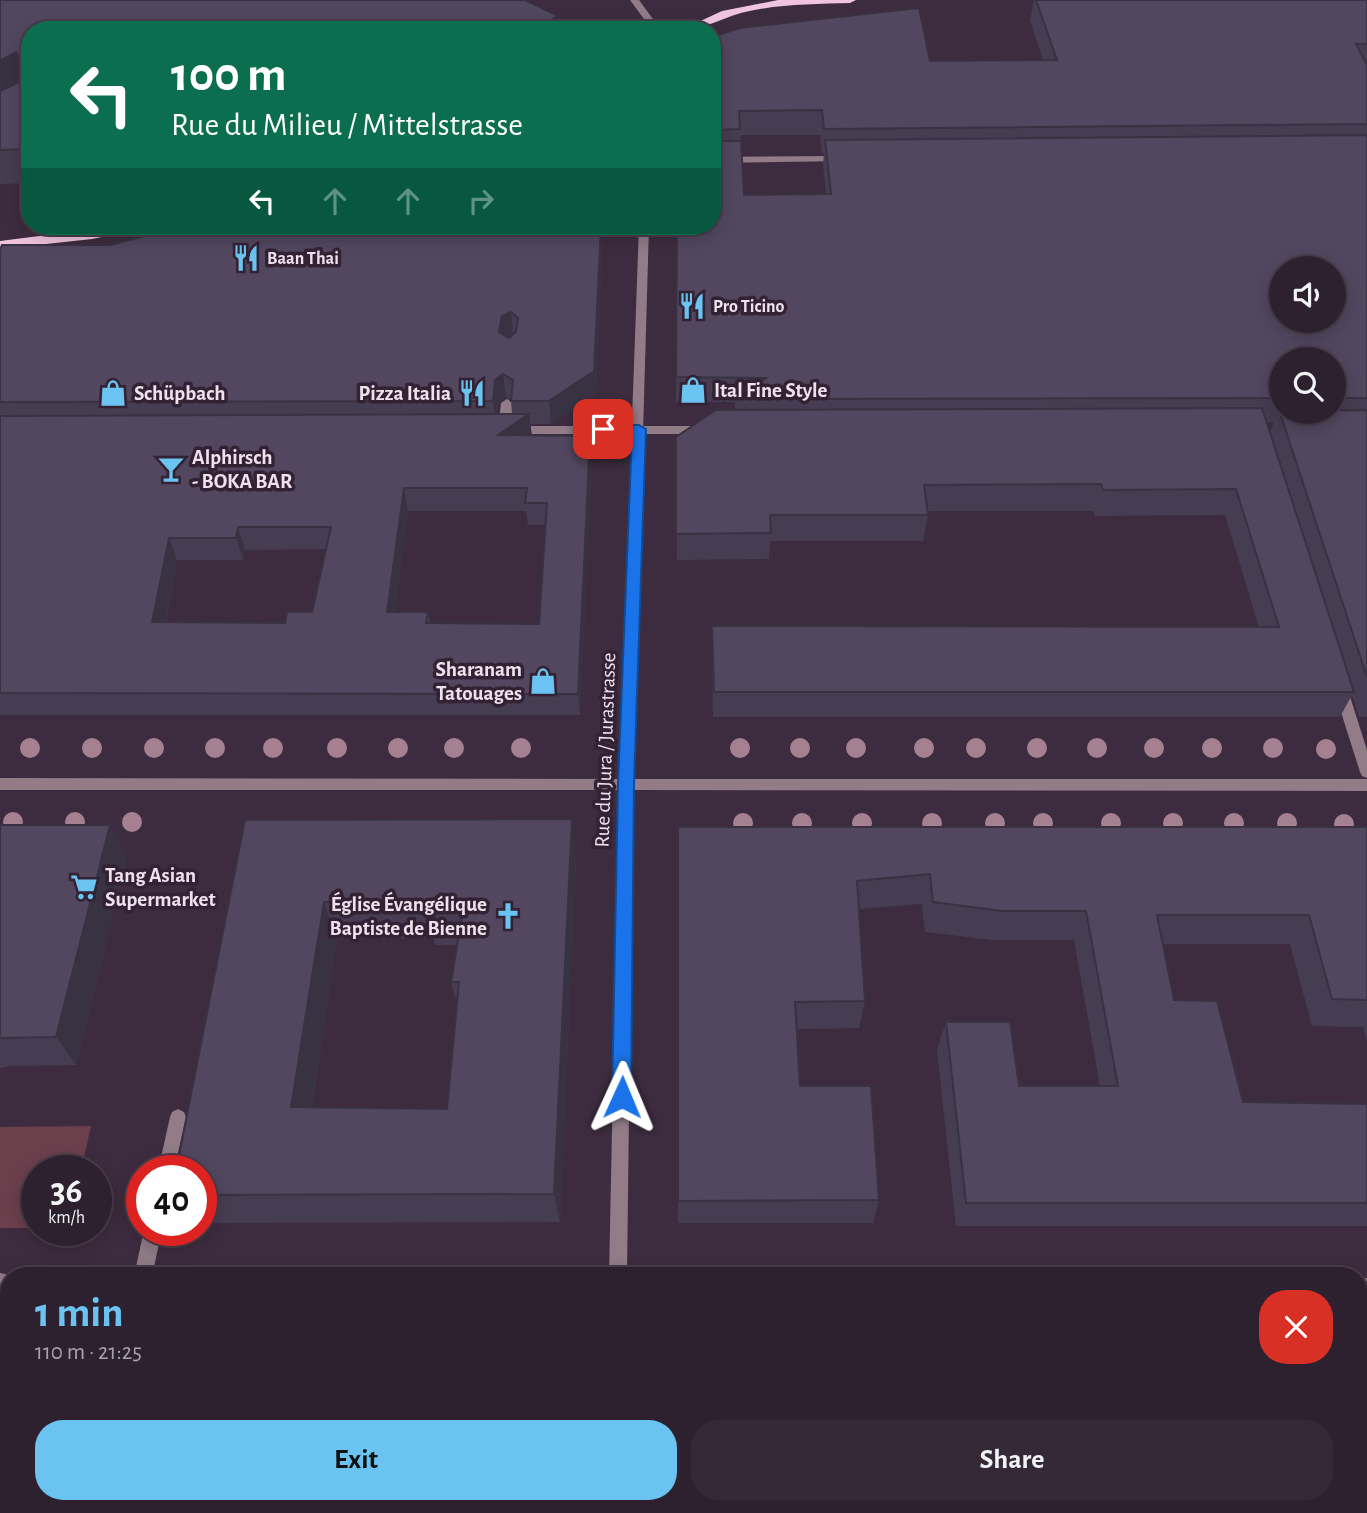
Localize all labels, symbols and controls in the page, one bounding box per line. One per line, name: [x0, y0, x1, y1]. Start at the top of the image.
icon: left: [56, 49, 147, 140]
text: 100 m: [171, 51, 287, 100]
text: Rue du Milieu / Mittelstrasse: [171, 109, 523, 141]
icon: left: [243, 182, 281, 220]
icon: ahead: [316, 182, 354, 220]
icon: ahead: [389, 182, 427, 220]
icon: right: [462, 182, 500, 220]
restaurant icon: Baan Thai: [231, 243, 261, 273]
place label: Baan Thai: [267, 250, 339, 268]
map controls: [1269, 256, 1346, 424]
button: sound: [1269, 256, 1346, 333]
restaurant icon: Pro Ticino: [677, 291, 707, 321]
place label: Pro Ticino: [713, 298, 785, 316]
button: search: [1269, 347, 1346, 424]
shop icon: Ital Fine Style: [678, 375, 708, 405]
shop icon: Schüpbach: [98, 378, 128, 408]
restaurant icon: Pizza Italia: [457, 378, 487, 408]
place label: Ital Fine Style: [714, 380, 828, 401]
place label: Schüpbach: [134, 383, 225, 404]
place label: Pizza Italia: [359, 383, 451, 404]
pin: [573, 399, 633, 459]
icon: arrive: [584, 410, 622, 448]
place label: Alphirsch - BOKA BAR: [192, 447, 292, 492]
bar icon: Alphirsch - BOKA BAR: [156, 454, 186, 484]
street label: Rue du Jura / Jurastrasse: [592, 652, 619, 848]
place label: Sharanam Tatouages: [435, 659, 522, 704]
shop icon: Sharanam Tatouages: [528, 666, 558, 696]
place label: Tang Asian Supermarket: [105, 865, 216, 910]
supermarket icon: Tang Asian Supermarket: [69, 872, 99, 902]
place label: Église Évangélique Baptiste de Bienne: [330, 891, 487, 939]
church icon: Église Évangélique Baptiste de Bienne: [493, 901, 523, 931]
position arrow: [585, 1060, 659, 1134]
speed limit sign: 40: [126, 1155, 217, 1246]
text: 36: [50, 1174, 82, 1209]
text: km/h: [48, 1209, 85, 1227]
button: close: [1259, 1290, 1333, 1364]
text: 1 min: [35, 1292, 124, 1334]
text: 110 m · 21:25: [35, 1341, 142, 1364]
button: Exit: [35, 1420, 677, 1500]
button: Share: [691, 1420, 1333, 1500]

